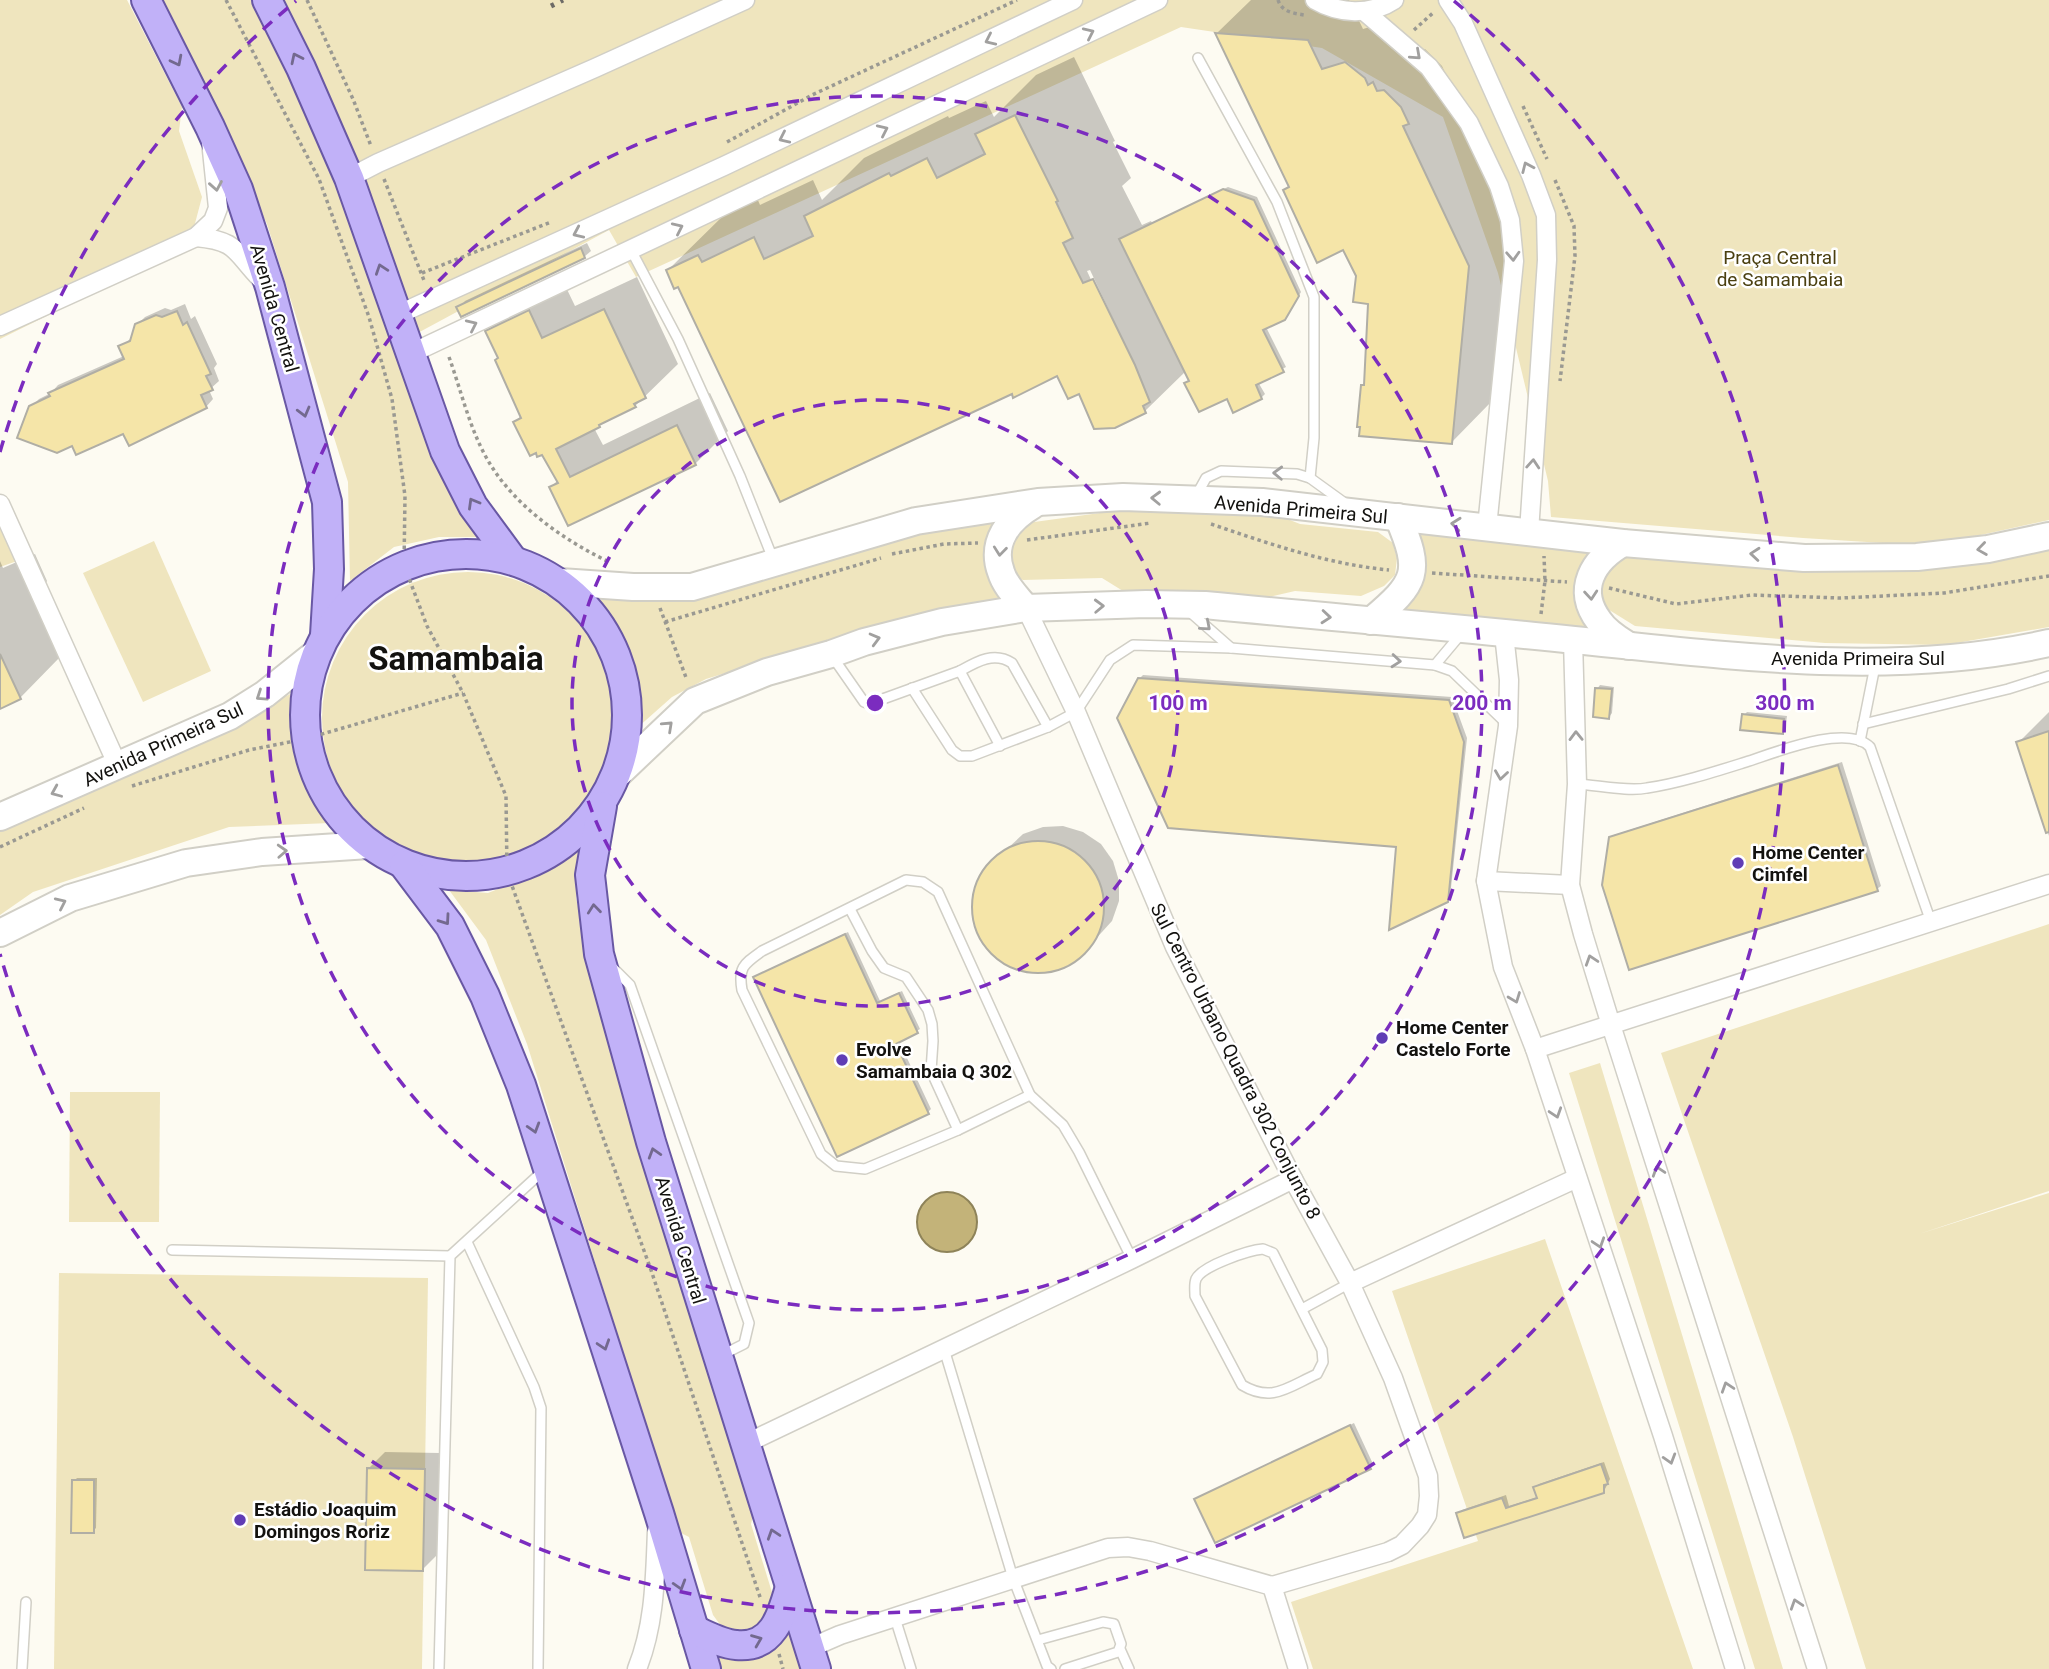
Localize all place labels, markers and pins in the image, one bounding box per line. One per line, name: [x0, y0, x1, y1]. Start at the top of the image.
centre of rings: [863, 691, 887, 715]
place label: Home Center Cimfel: [1752, 841, 1865, 886]
marker: Home Center Cimfel: [1730, 855, 1746, 871]
place label: Home Center Castelo Forte: [1396, 1016, 1511, 1061]
marker: Home Center Castelo Forte: [1374, 1030, 1390, 1046]
place label: Evolve Samambaia Q 302: [856, 1038, 1012, 1083]
marker: Evolve Samambaia Q 302: [834, 1052, 850, 1068]
place label: Estádio Joaquim Domingos Roriz: [254, 1498, 397, 1543]
marker: Estádio Joaquim Domingos Roriz: [232, 1512, 248, 1528]

